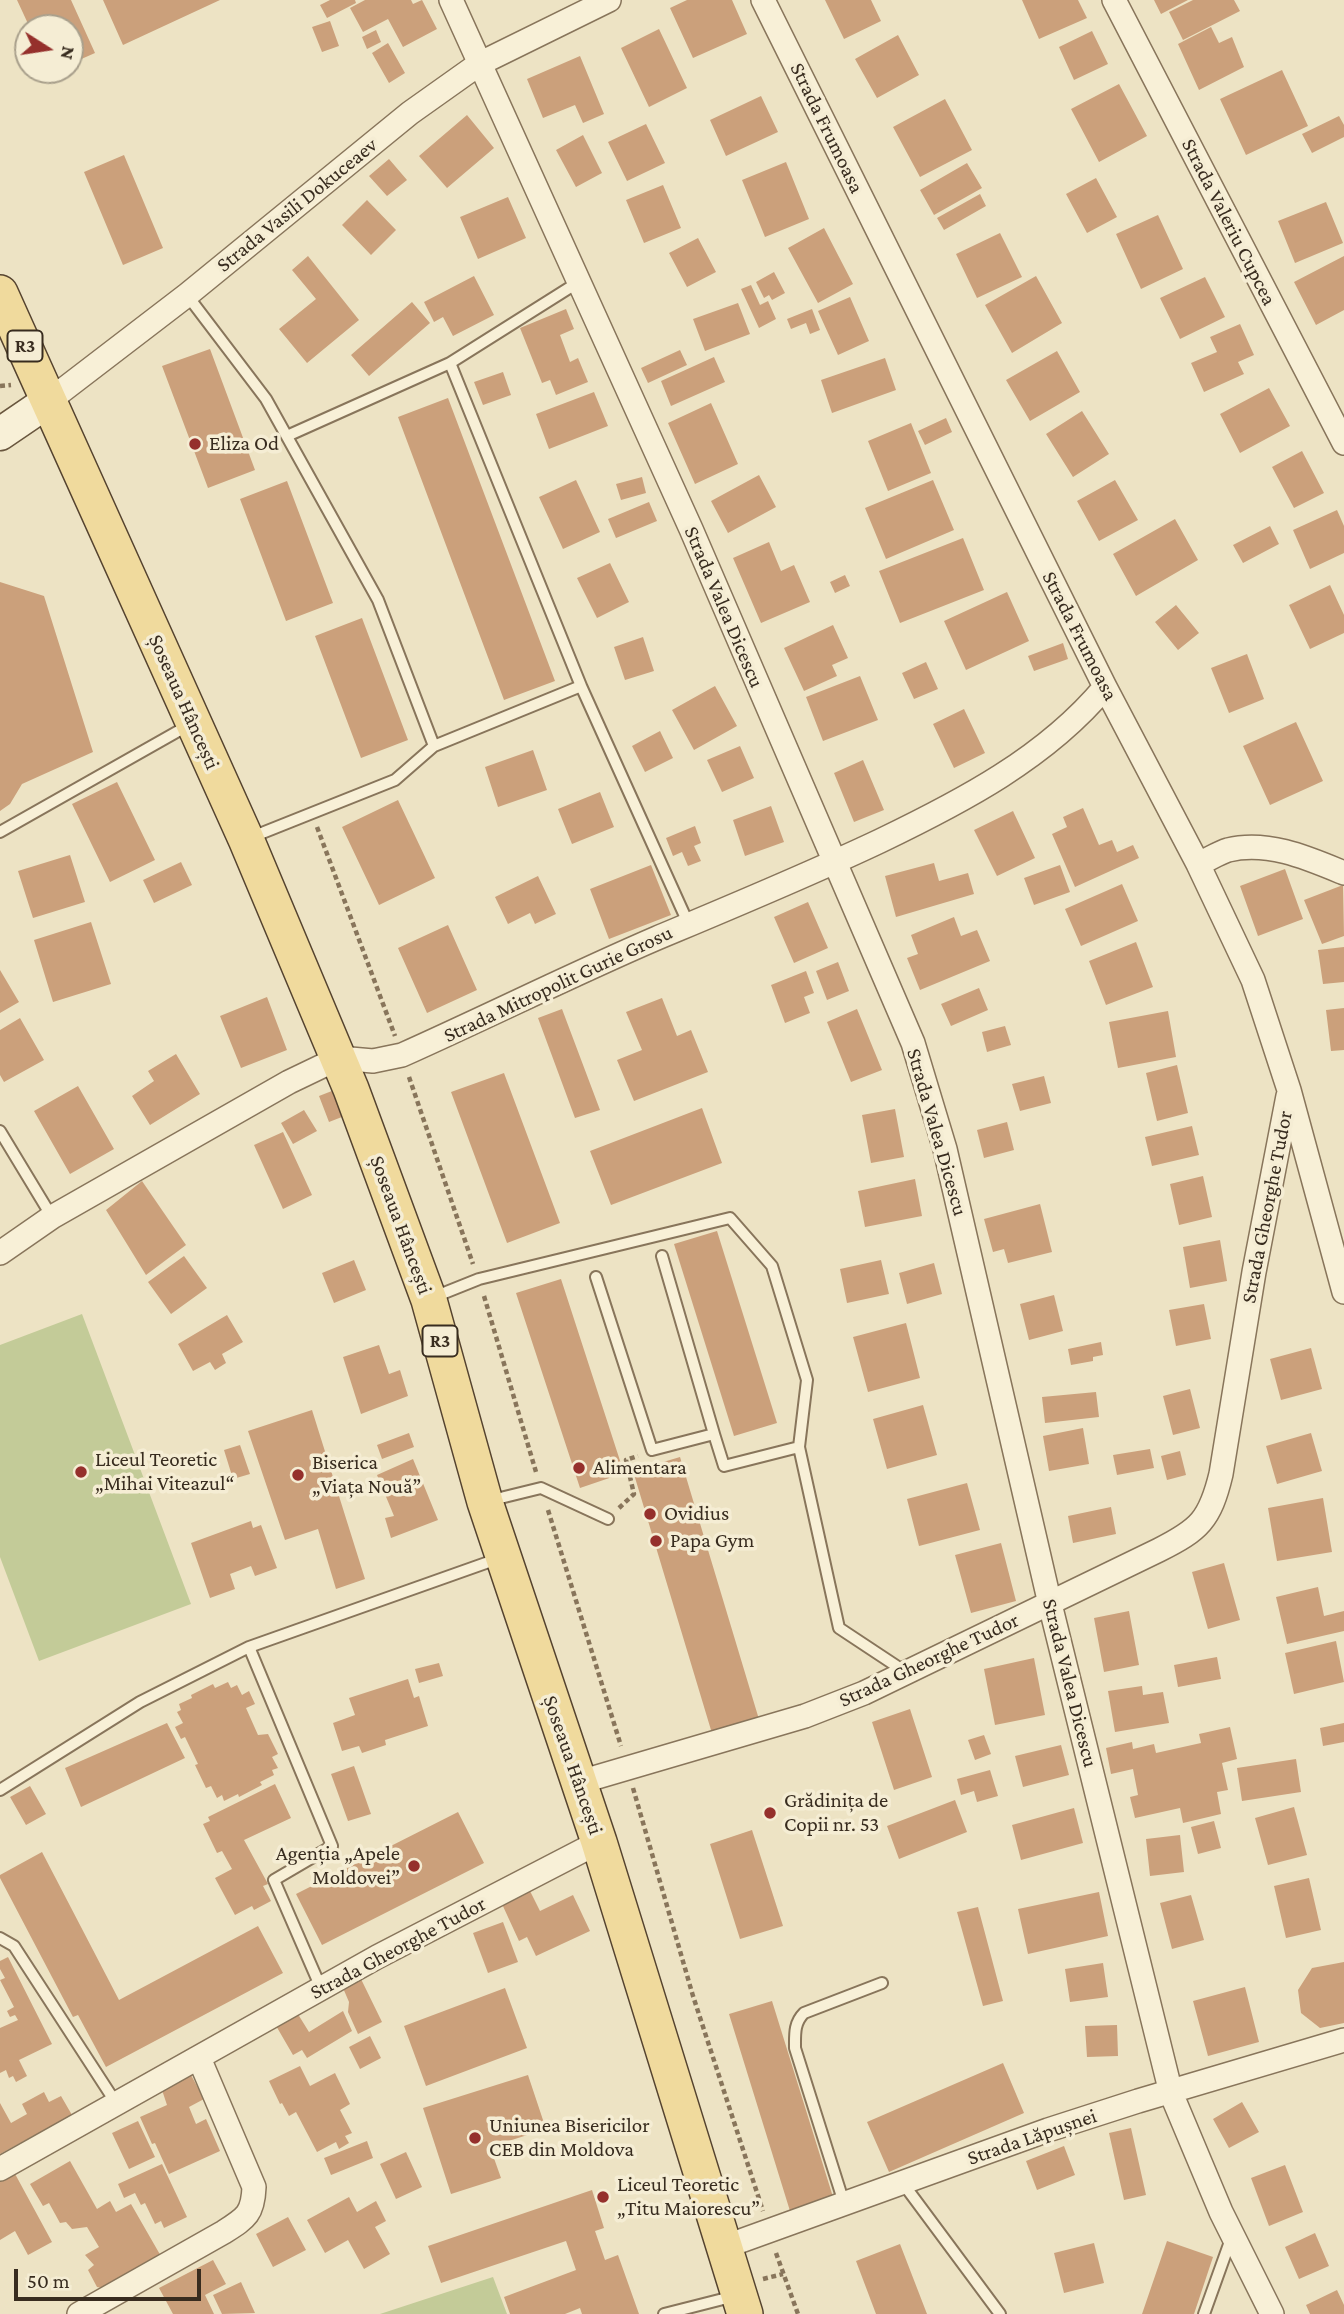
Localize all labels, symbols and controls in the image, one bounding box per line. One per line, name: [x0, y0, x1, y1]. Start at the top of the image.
north arrow: [14, 14, 84, 84]
text: N: [56, 45, 80, 62]
street label: Strada Frumoasa: [785, 59, 869, 197]
street label: Strada Vasili Dokuceaev: [212, 132, 382, 278]
street label: Strada Valeriu Cupcea: [1176, 134, 1282, 310]
road number: R3: [8, 330, 42, 362]
place label: Eliza Od: [209, 431, 279, 457]
marker: Eliza Od: [187, 436, 203, 452]
street label: Strada Valea Dicescu: [679, 523, 769, 691]
street label: Strada Frumoasa: [1037, 567, 1123, 705]
street label: Șoseaua Hâncești: [143, 630, 225, 774]
street label: Strada Mitropolit Gurie Grosu: [440, 920, 676, 1048]
street label: Strada Valea Dicescu: [901, 1045, 973, 1219]
street label: Strada Gheorghe Tudor: [1236, 1109, 1298, 1305]
street label: Șoseaua Hâncești: [364, 1152, 438, 1298]
road number: R3: [422, 1326, 458, 1357]
place label: Liceul Teoretic „Mihai Viteazul“: [95, 1447, 234, 1497]
place label: Biserica „Viața Nouă”: [312, 1450, 421, 1500]
place label: Alimentara: [593, 1455, 687, 1481]
marker: Alimentara: [571, 1460, 587, 1476]
marker: Liceul Teoretic „Mihai Viteazul“: [73, 1464, 89, 1480]
marker: Biserica „Viața Nouă”: [290, 1467, 306, 1483]
place label: Ovidius: [664, 1501, 729, 1527]
marker: Ovidius: [642, 1506, 658, 1522]
place label: Papa Gym: [670, 1528, 754, 1554]
marker: Papa Gym: [648, 1533, 664, 1549]
street label: Strada Valea Dicescu: [1037, 1596, 1103, 1770]
street label: Strada Gheorghe Tudor: [835, 1607, 1023, 1713]
street label: Șoseaua Hâncești: [537, 1692, 609, 1838]
place label: Grădinița de Copii nr. 53: [784, 1788, 888, 1838]
marker: Grădinița de Copii nr. 53: [762, 1805, 778, 1821]
place label: Agenția „Apele Moldovei”: [276, 1841, 400, 1891]
marker: Agenția „Apele Moldovei”: [406, 1858, 422, 1874]
street label: Strada Gheorghe Tudor: [306, 1891, 490, 2005]
street label: Strada Lăpușnei: [964, 2103, 1100, 2171]
place label: Uniunea Bisericilor CEB din Moldova: [489, 2113, 650, 2163]
marker: Uniunea Bisericilor CEB din Moldova: [467, 2130, 483, 2146]
place label: Liceul Teoretic „Titu Maiorescu”: [617, 2172, 760, 2222]
marker: Liceul Teoretic „Titu Maiorescu”: [595, 2189, 611, 2205]
scale bar: [18, 2254, 205, 2298]
text: 50 m: [27, 2269, 70, 2293]

